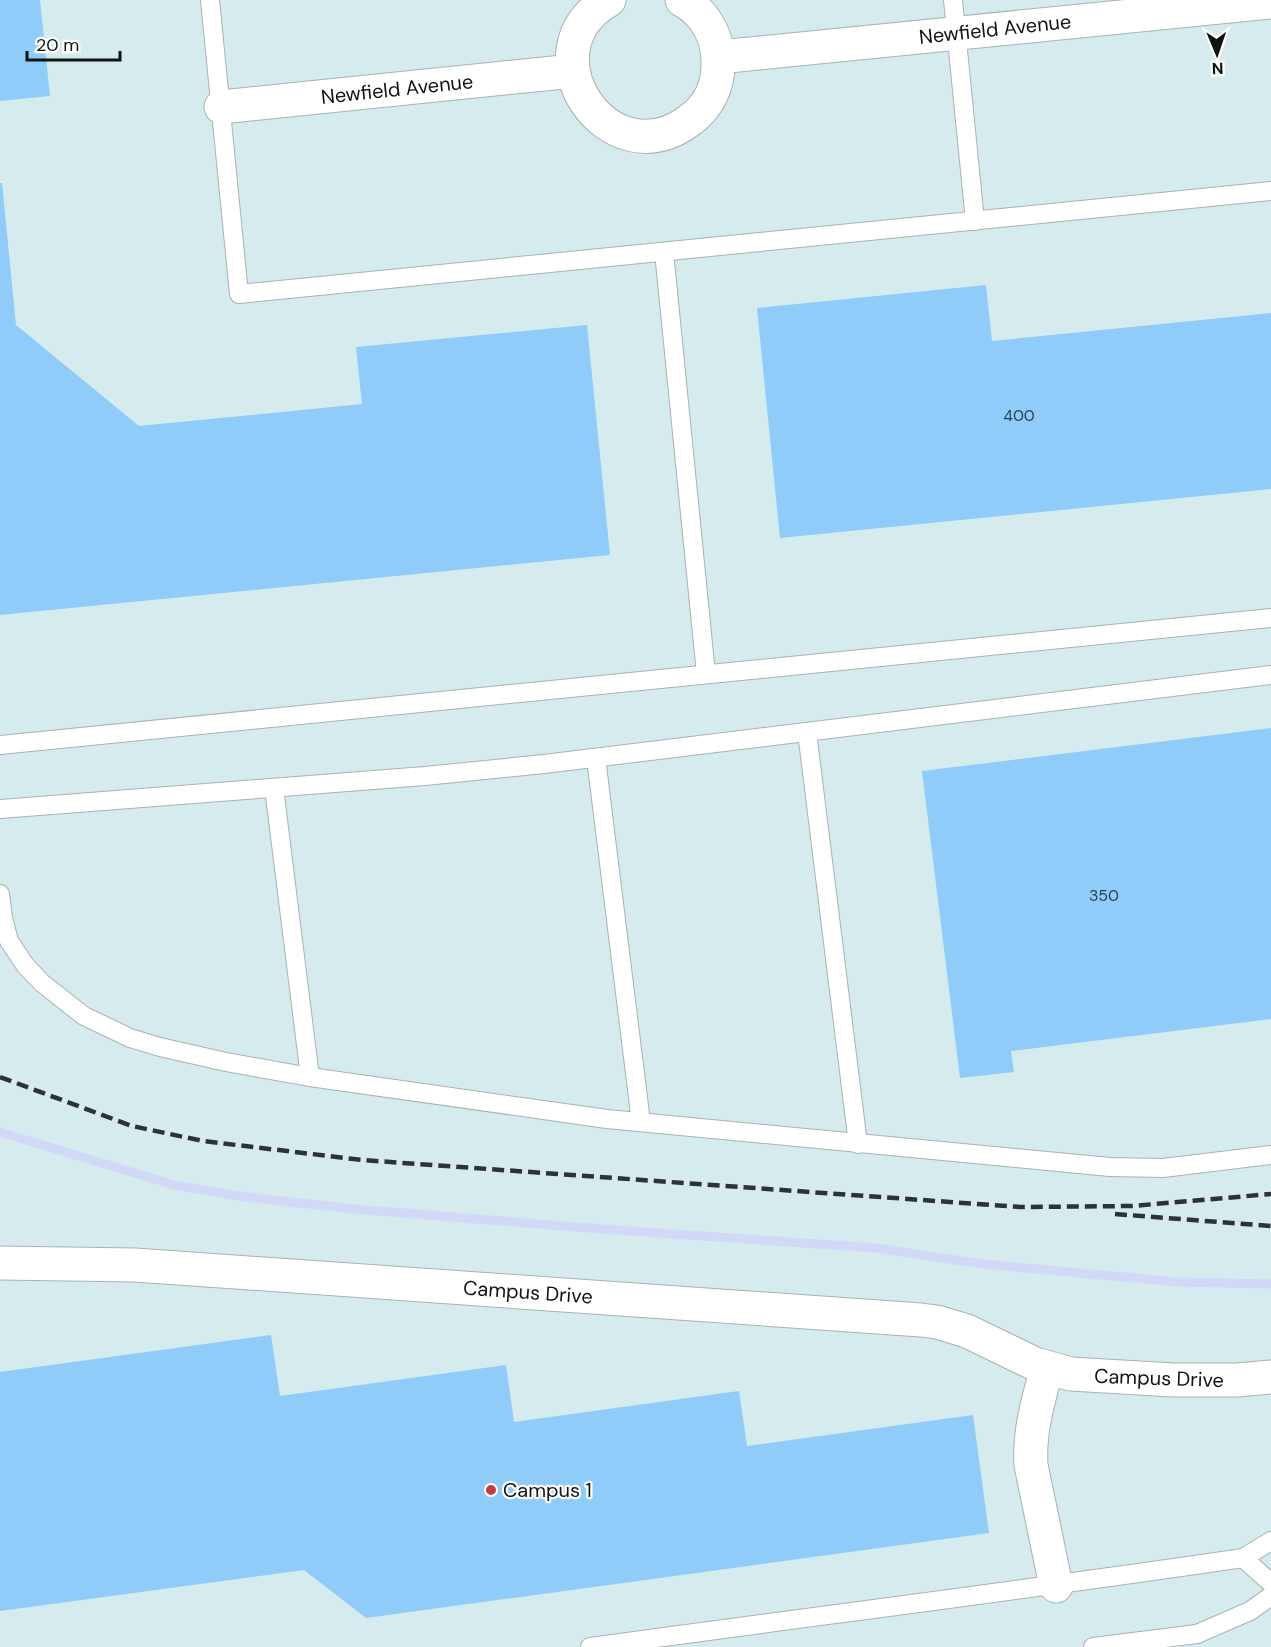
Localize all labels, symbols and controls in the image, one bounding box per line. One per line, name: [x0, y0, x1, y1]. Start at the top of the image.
street label: Newfield Avenue: [918, 8, 1072, 50]
scale bar: [27, 24, 120, 62]
north arrow: [1187, 24, 1247, 84]
text: 20 m: [36, 33, 79, 57]
text: N: [1211, 58, 1224, 79]
street label: Newfield Avenue: [320, 68, 474, 110]
house number: 400: [1003, 405, 1035, 426]
house number: 350: [1089, 885, 1119, 906]
street label: Campus Drive: [462, 1275, 594, 1309]
street label: Campus Drive: [1094, 1363, 1224, 1393]
place label: Campus 1: [503, 1477, 592, 1503]
marker: Campus 1: [484, 1483, 498, 1497]

